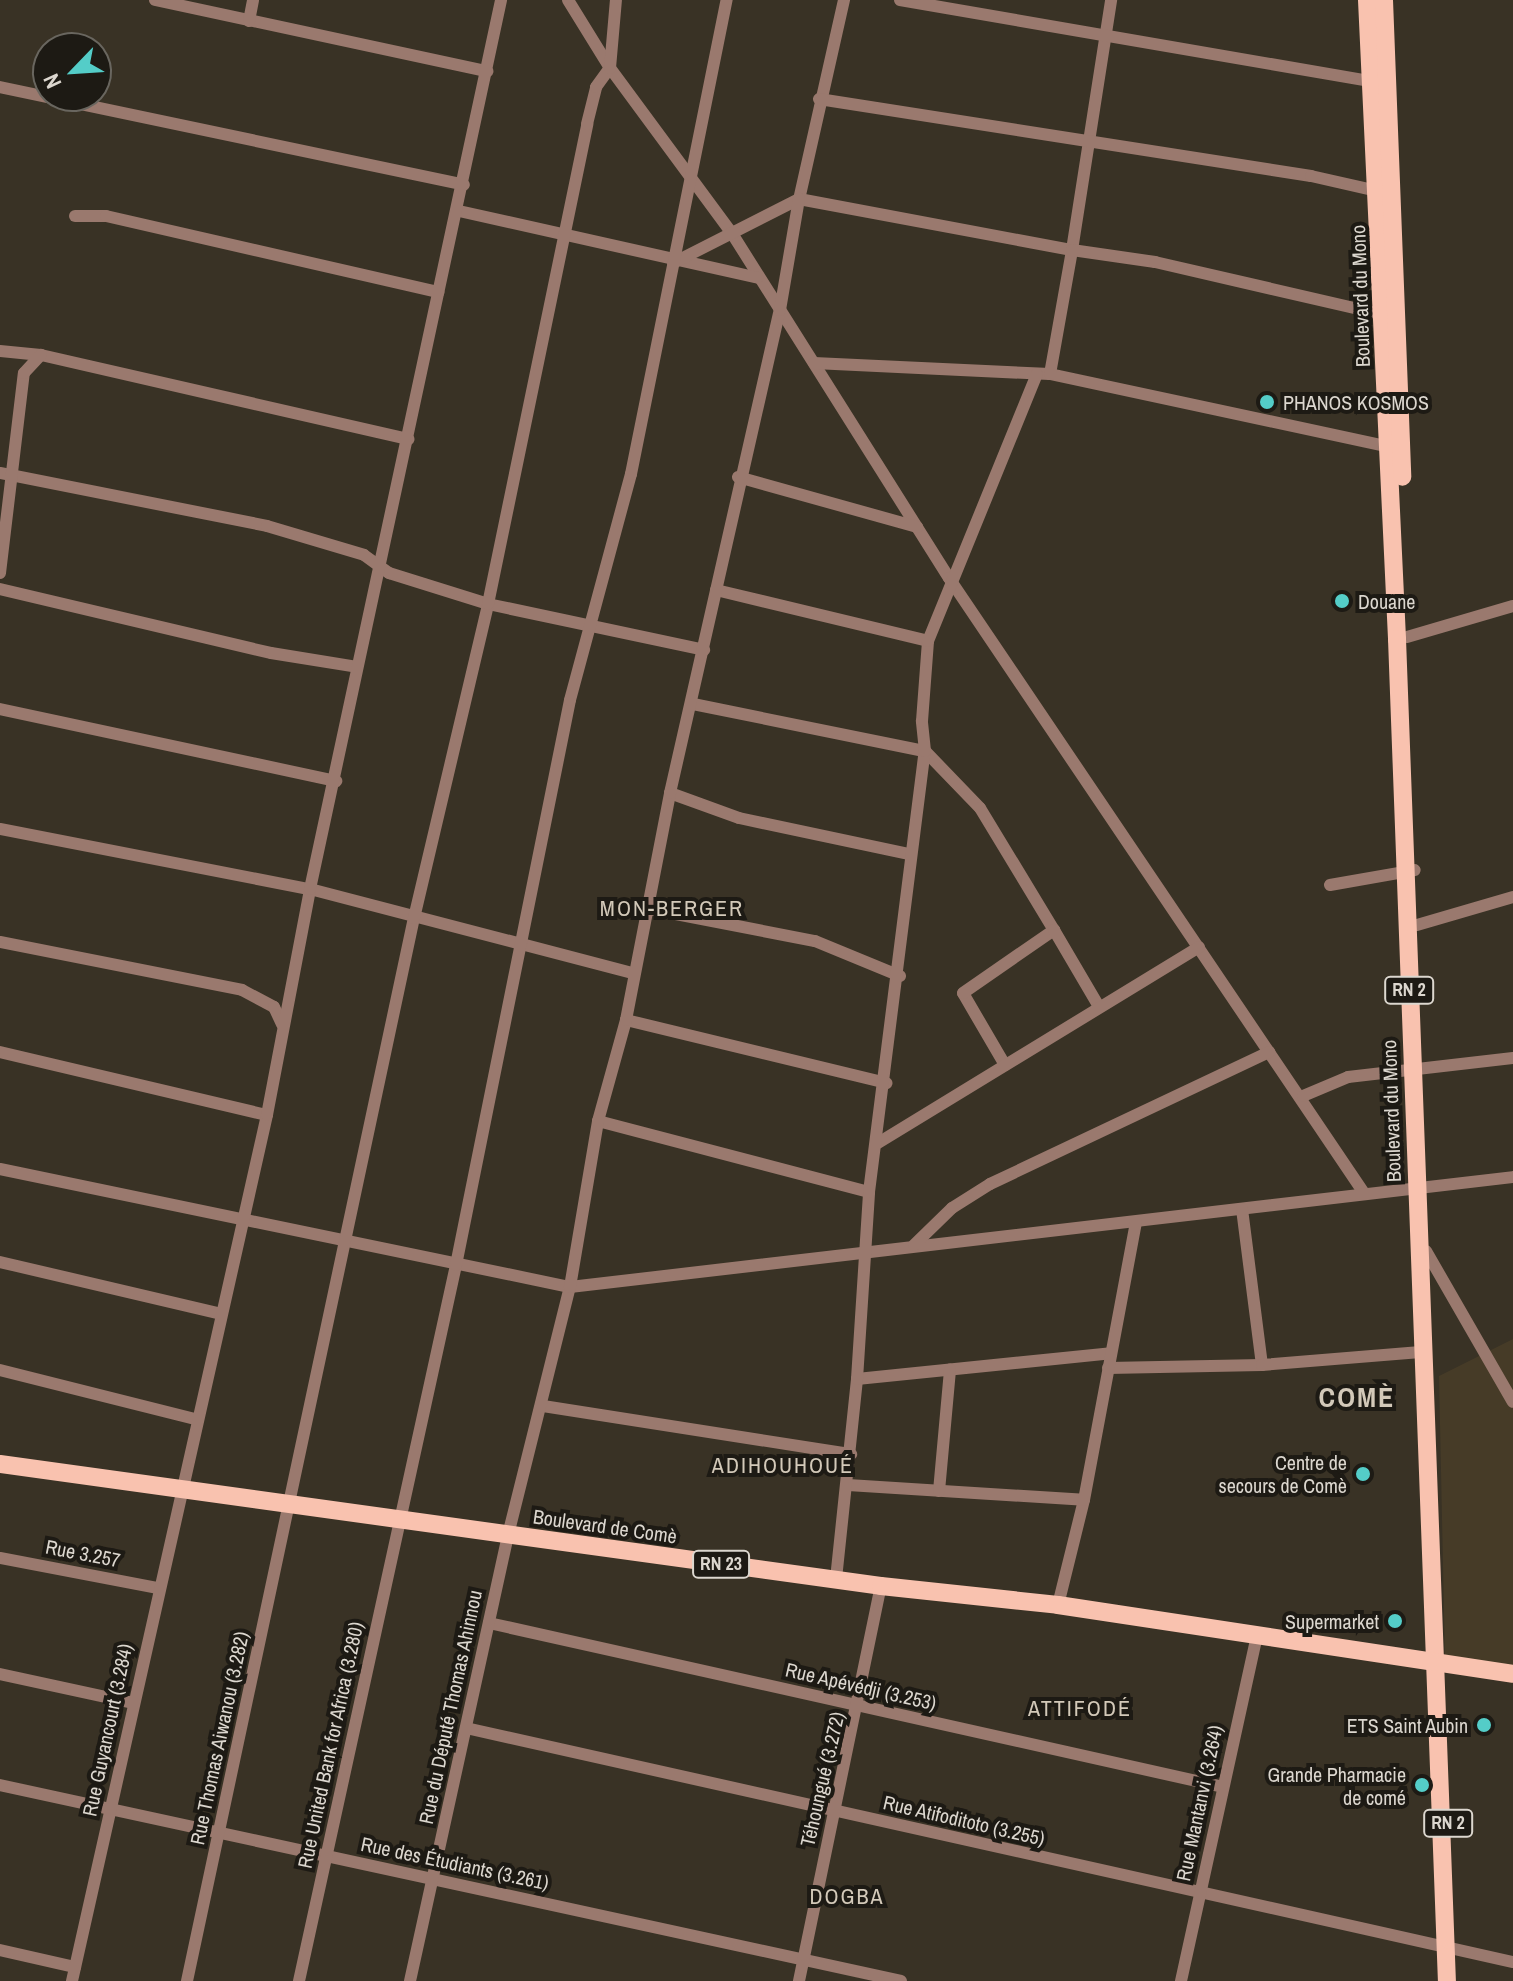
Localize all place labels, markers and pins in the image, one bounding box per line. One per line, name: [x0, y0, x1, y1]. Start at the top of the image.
place label: PHANOS KOSMOS: [1283, 390, 1429, 414]
marker: PHANOS KOSMOS: [1258, 393, 1276, 411]
place label: Douane: [1358, 589, 1415, 613]
marker: Douane: [1333, 592, 1351, 610]
place label: Centre de secours de Comè: [1218, 1450, 1347, 1497]
marker: Centre de secours de Comè: [1354, 1465, 1372, 1483]
place label: Supermarket: [1285, 1609, 1379, 1633]
marker: Supermarket: [1386, 1612, 1404, 1630]
place label: ETS Saint Aubin: [1346, 1713, 1468, 1737]
marker: ETS Saint Aubin: [1475, 1716, 1493, 1734]
place label: Grande Pharmacie de comé: [1267, 1762, 1406, 1809]
marker: Grande Pharmacie de comé: [1413, 1776, 1431, 1794]

